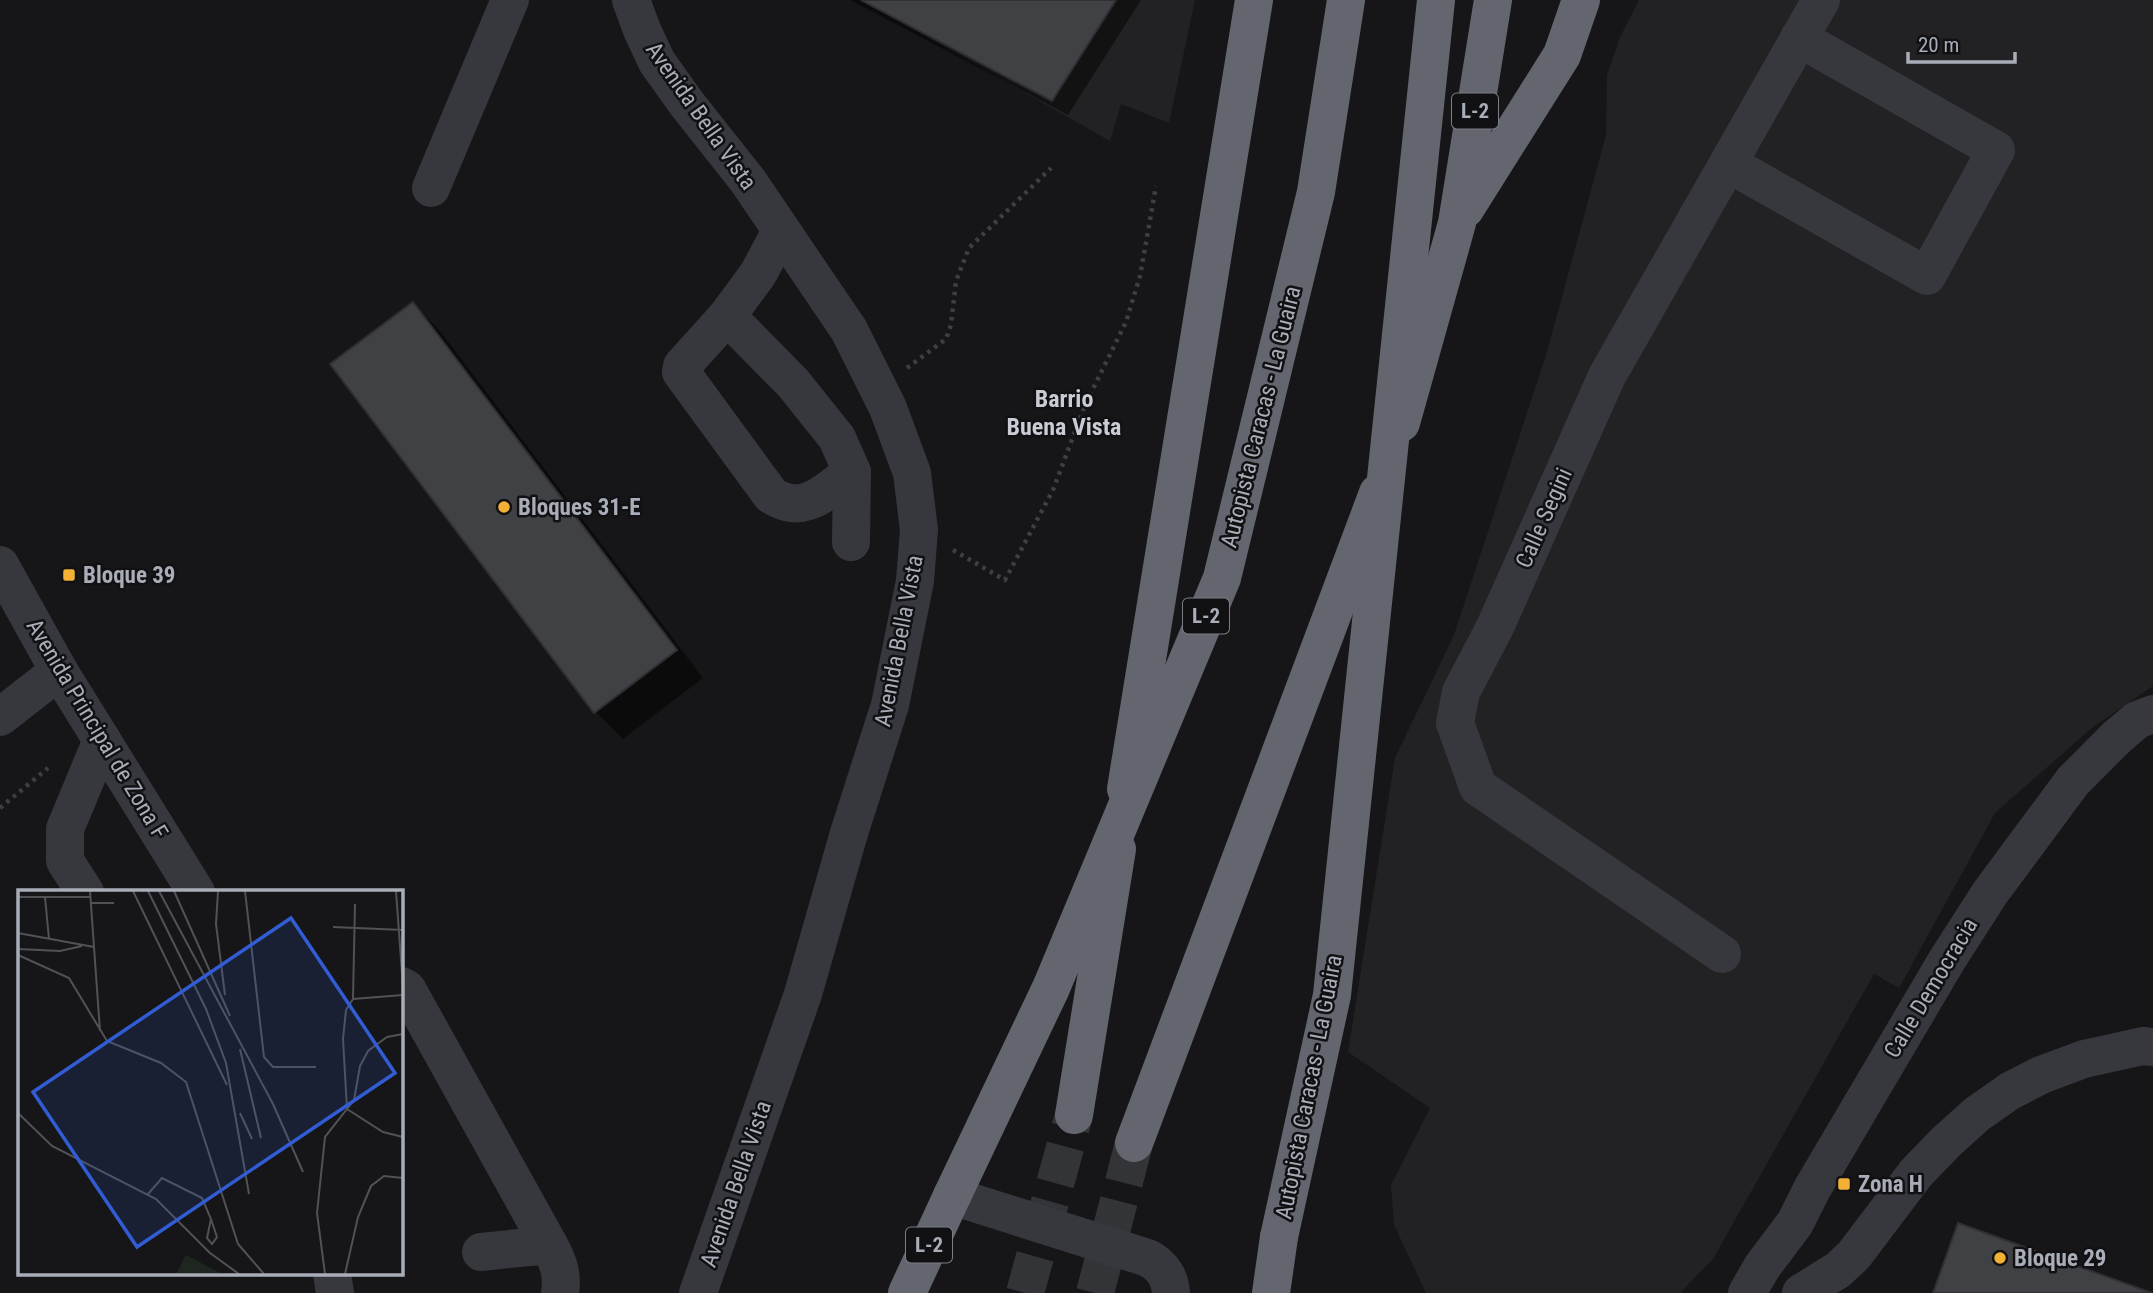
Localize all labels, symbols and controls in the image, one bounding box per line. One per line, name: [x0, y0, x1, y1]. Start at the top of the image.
scale bar: [1908, 21, 2015, 65]
text: 20 m: [1918, 33, 1959, 57]
street label: Avenida Bella Vista: [640, 37, 762, 195]
road number: L-2: [1452, 94, 1498, 128]
street label: Autopista Caracas - La Guaira: [1215, 284, 1307, 550]
district label: Barrio Buena Vista: [1007, 385, 1121, 441]
street label: Calle Segini: [1510, 464, 1578, 572]
place label: Bloques 31-E: [518, 494, 640, 521]
marker: Bloques 31-E: [496, 499, 512, 515]
street label: Avenida Bella Vista: [869, 553, 929, 729]
place label: Bloque 39: [83, 562, 175, 589]
marker: Bloque 39: [61, 567, 77, 583]
road number: L-2: [1183, 598, 1229, 634]
street label: Avenida Principal de Zona F: [21, 614, 173, 844]
inset map: [18, 890, 402, 1276]
street label: Calle Democracia: [1879, 913, 1983, 1063]
street label: Autopista Caracas - La Guaira: [1270, 953, 1348, 1221]
street label: Avenida Bella Vista: [695, 1097, 777, 1271]
place label: Zona H: [1858, 1171, 1923, 1198]
marker: Zona H: [1836, 1176, 1852, 1192]
road number: L-2: [906, 1228, 952, 1262]
place label: Bloque 29: [2014, 1245, 2106, 1272]
marker: Bloque 29: [1992, 1250, 2008, 1266]

